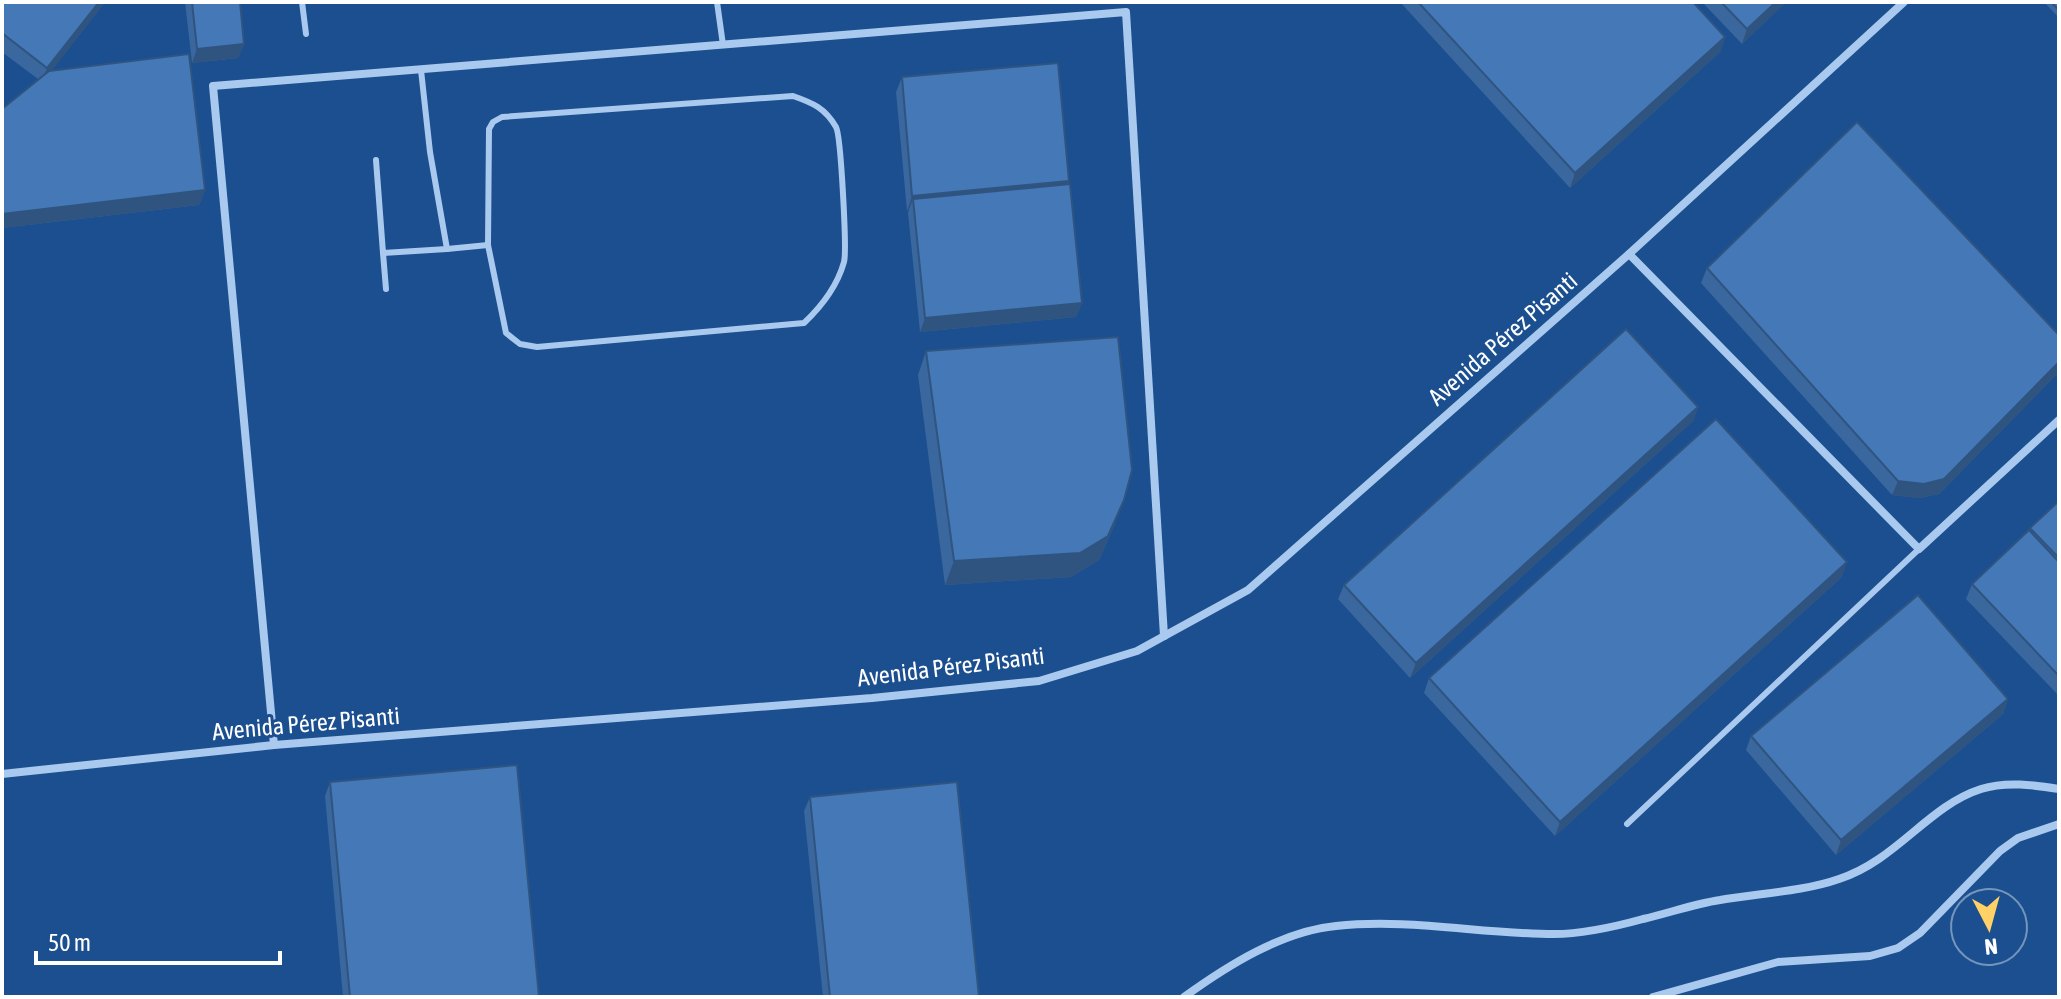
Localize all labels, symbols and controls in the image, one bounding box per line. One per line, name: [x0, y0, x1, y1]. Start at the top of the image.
street label: Avenida Pérez Pisanti: [1423, 267, 1583, 411]
street label: Avenida Pérez Pisanti: [856, 642, 1046, 691]
street label: Avenida Pérez Pisanti: [211, 702, 401, 745]
north arrow: [1949, 887, 2029, 967]
scale bar: [36, 915, 280, 965]
text: 50 m: [48, 929, 91, 956]
text: N: [1983, 933, 1999, 960]

